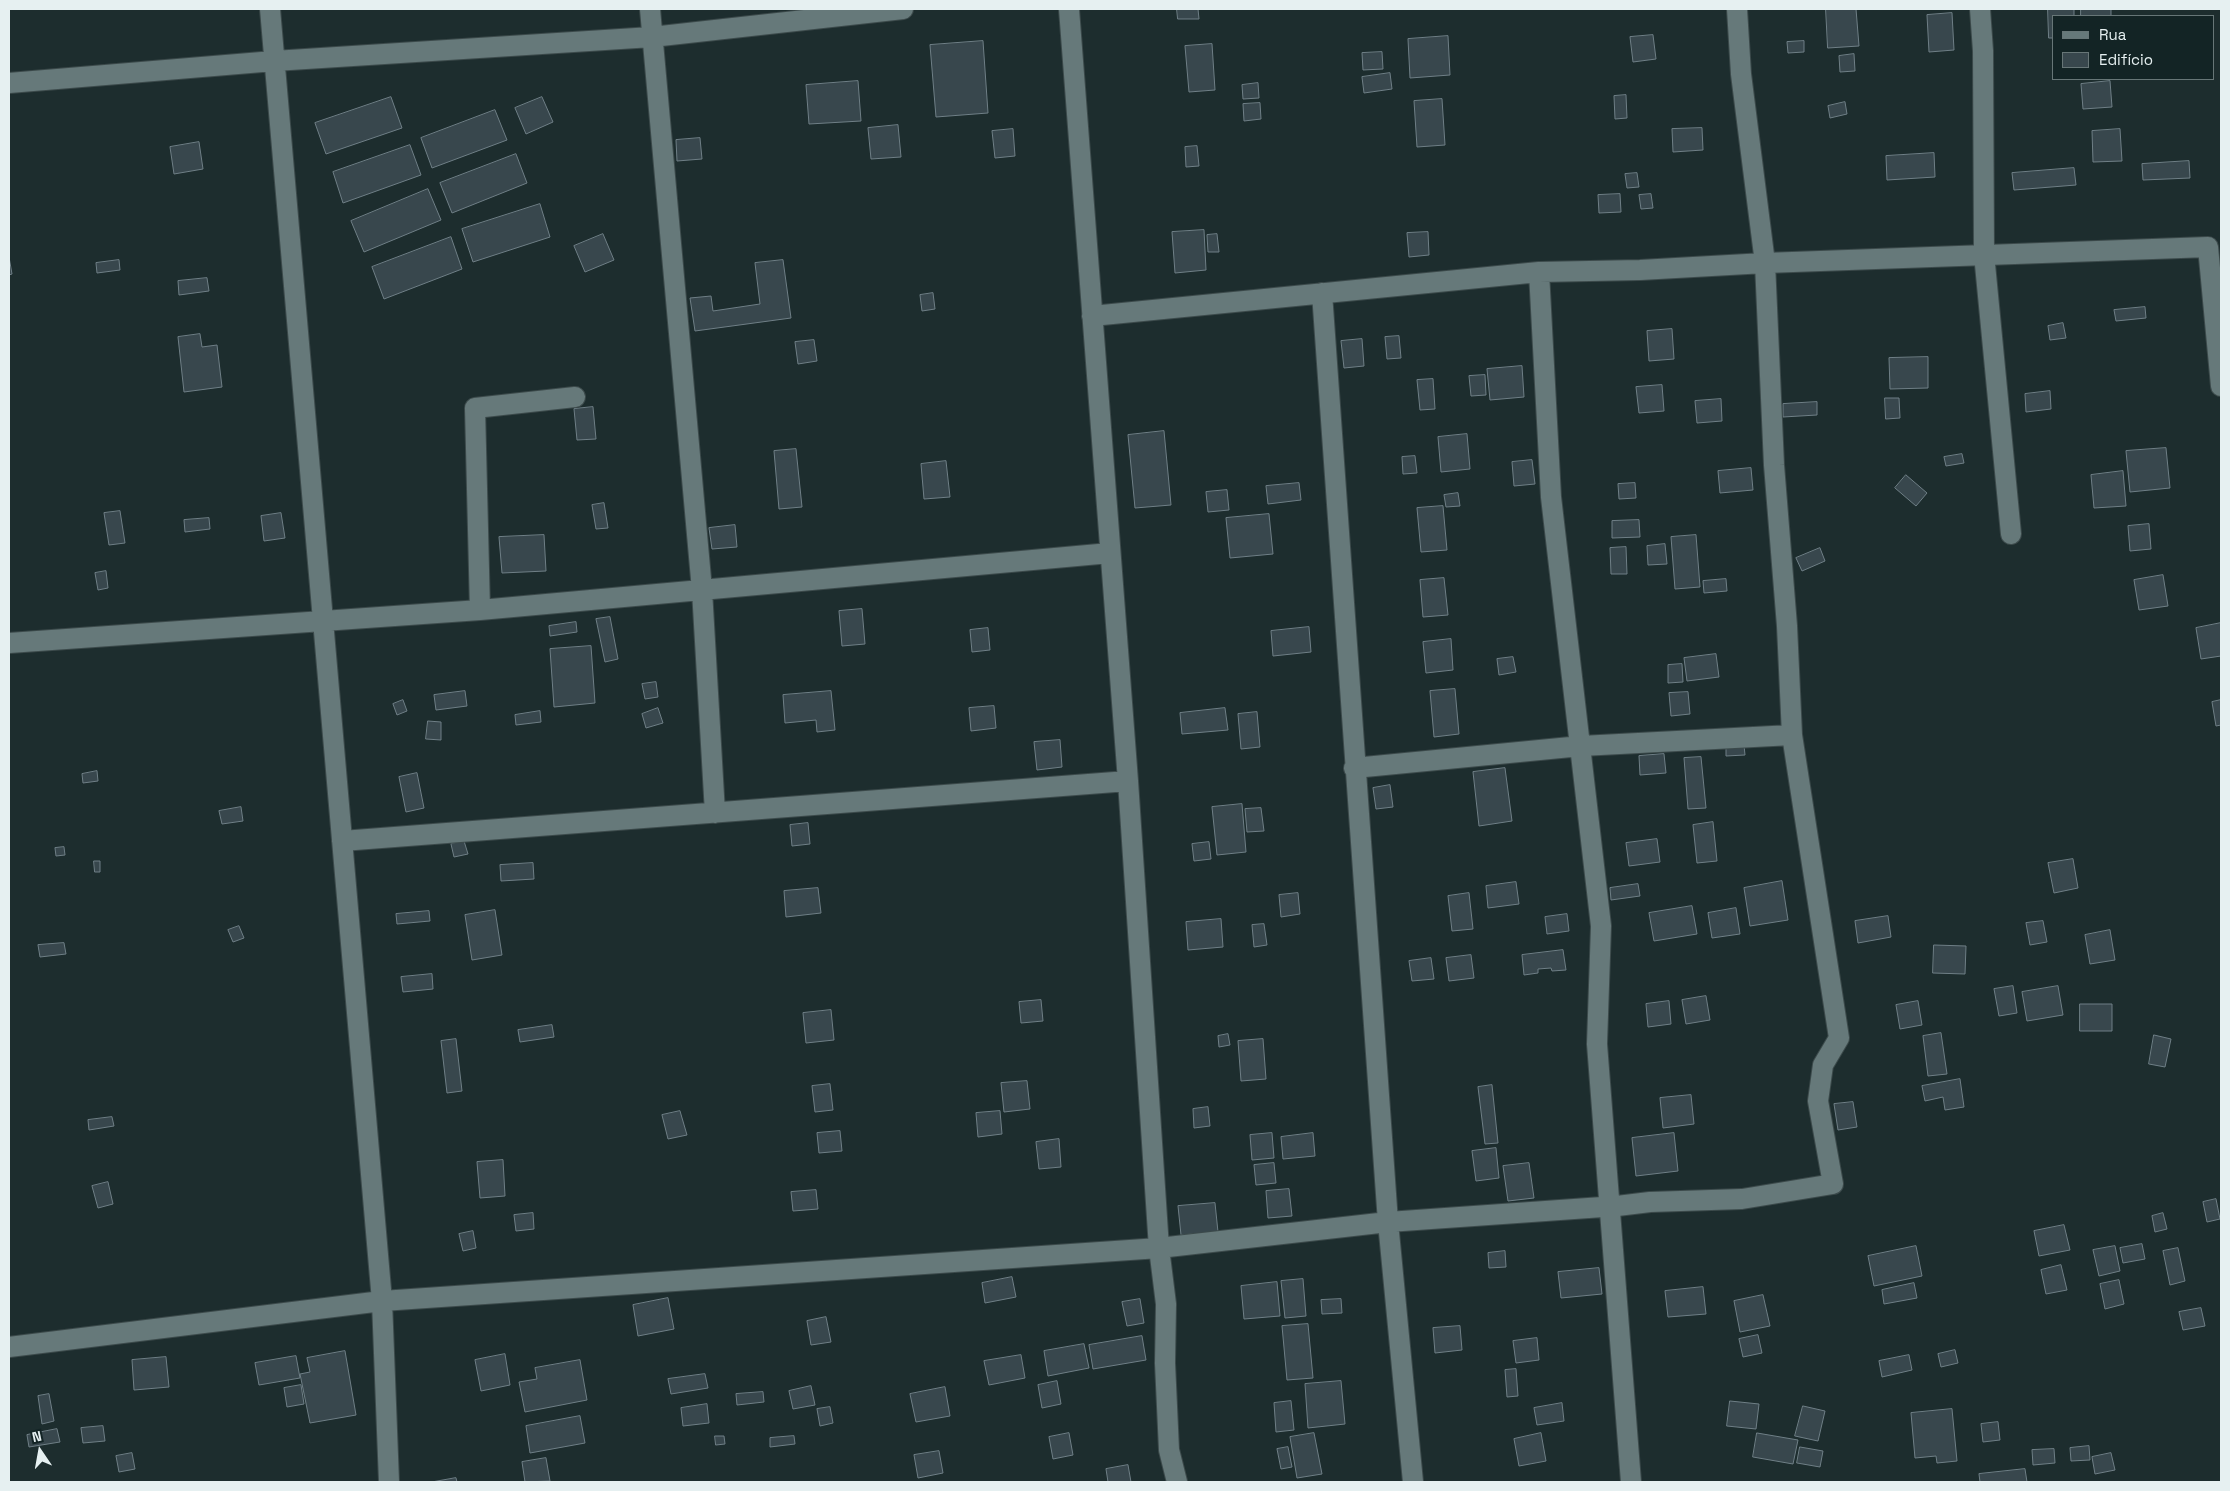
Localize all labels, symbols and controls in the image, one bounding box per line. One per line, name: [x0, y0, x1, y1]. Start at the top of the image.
legend: [2052, 15, 2215, 80]
text: Rua: [2099, 25, 2126, 44]
text: Edifício: [2099, 50, 2153, 69]
north arrow: [15, 1426, 65, 1476]
text: N: [30, 1427, 43, 1446]

